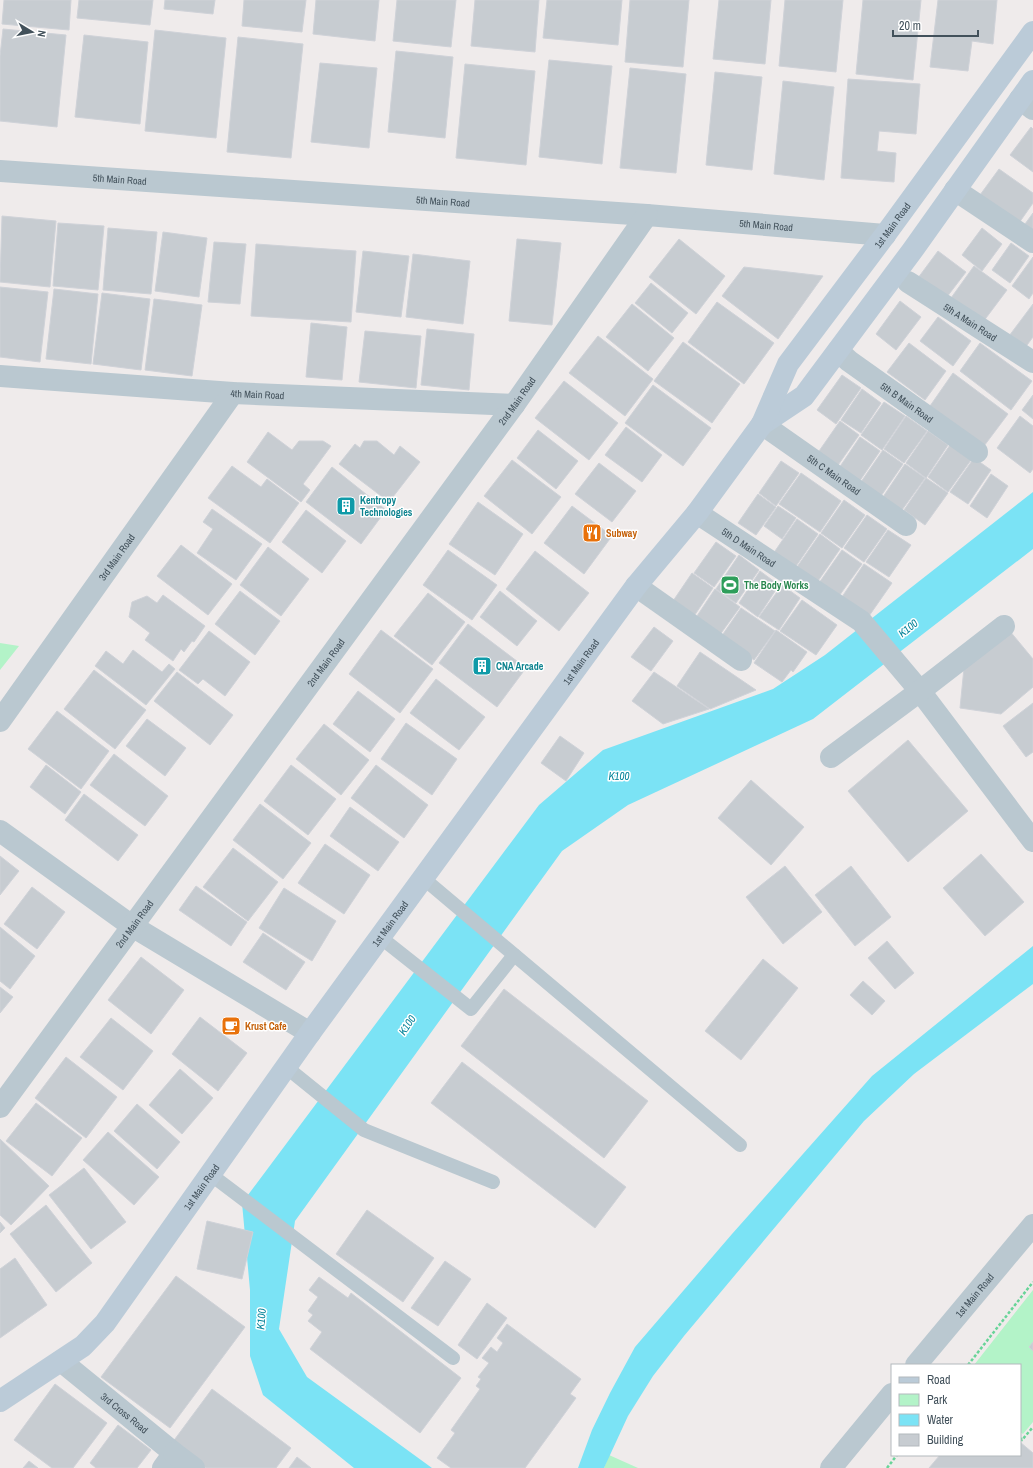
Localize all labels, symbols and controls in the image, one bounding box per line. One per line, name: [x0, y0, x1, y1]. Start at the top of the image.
north arrow: [12, 12, 52, 52]
scale bar: [893, 12, 978, 38]
text: 20 m: [899, 18, 921, 34]
text: N: [34, 29, 49, 38]
street label: 5th Main Road: [92, 171, 147, 188]
street label: 5th Main Road: [416, 193, 470, 210]
street label: 1st Main Road: [871, 200, 913, 251]
street label: 5th Main Road: [739, 217, 793, 234]
street label: 5th A Main Road: [941, 300, 999, 344]
street label: 2nd Main Road: [496, 375, 539, 428]
street label: 5th B Main Road: [878, 379, 936, 426]
street label: 4th Main Road: [230, 387, 285, 402]
street label: 5th C Main Road: [805, 452, 863, 498]
place label: Kentropy Technologies: [360, 494, 413, 519]
building icon: Kentropy Technologies: [335, 495, 357, 517]
restaurant icon: Subway: [581, 522, 603, 544]
street label: 5th D Main Road: [719, 525, 778, 570]
place label: Subway: [606, 527, 637, 540]
street label: 3rd Main Road: [96, 532, 138, 583]
sports icon: The Body Works: [719, 574, 741, 596]
place label: The Body Works: [744, 579, 809, 592]
water label: K100: [895, 616, 921, 640]
street label: 2nd Main Road: [304, 636, 348, 689]
street label: 1st Main Road: [560, 637, 602, 687]
building icon: CNA Arcade: [471, 655, 493, 677]
place label: CNA Arcade: [496, 660, 544, 673]
water label: K100: [608, 769, 630, 783]
street label: 2nd Main Road: [113, 898, 156, 951]
street label: 1st Main Road: [369, 898, 411, 949]
water label: K100: [395, 1012, 419, 1038]
cafe icon: Krust Cafe: [220, 1015, 242, 1037]
place label: Krust Cafe: [245, 1020, 287, 1033]
street label: 1st Main Road: [181, 1162, 222, 1213]
street label: 1st Main Road: [953, 1271, 997, 1320]
water label: K100: [253, 1308, 269, 1330]
legend: [891, 1364, 1021, 1456]
text: Road: [927, 1372, 951, 1388]
street label: 3rd Cross Road: [98, 1390, 151, 1436]
text: Park: [927, 1392, 947, 1408]
text: Water: [927, 1412, 954, 1428]
text: Building: [927, 1432, 964, 1448]

